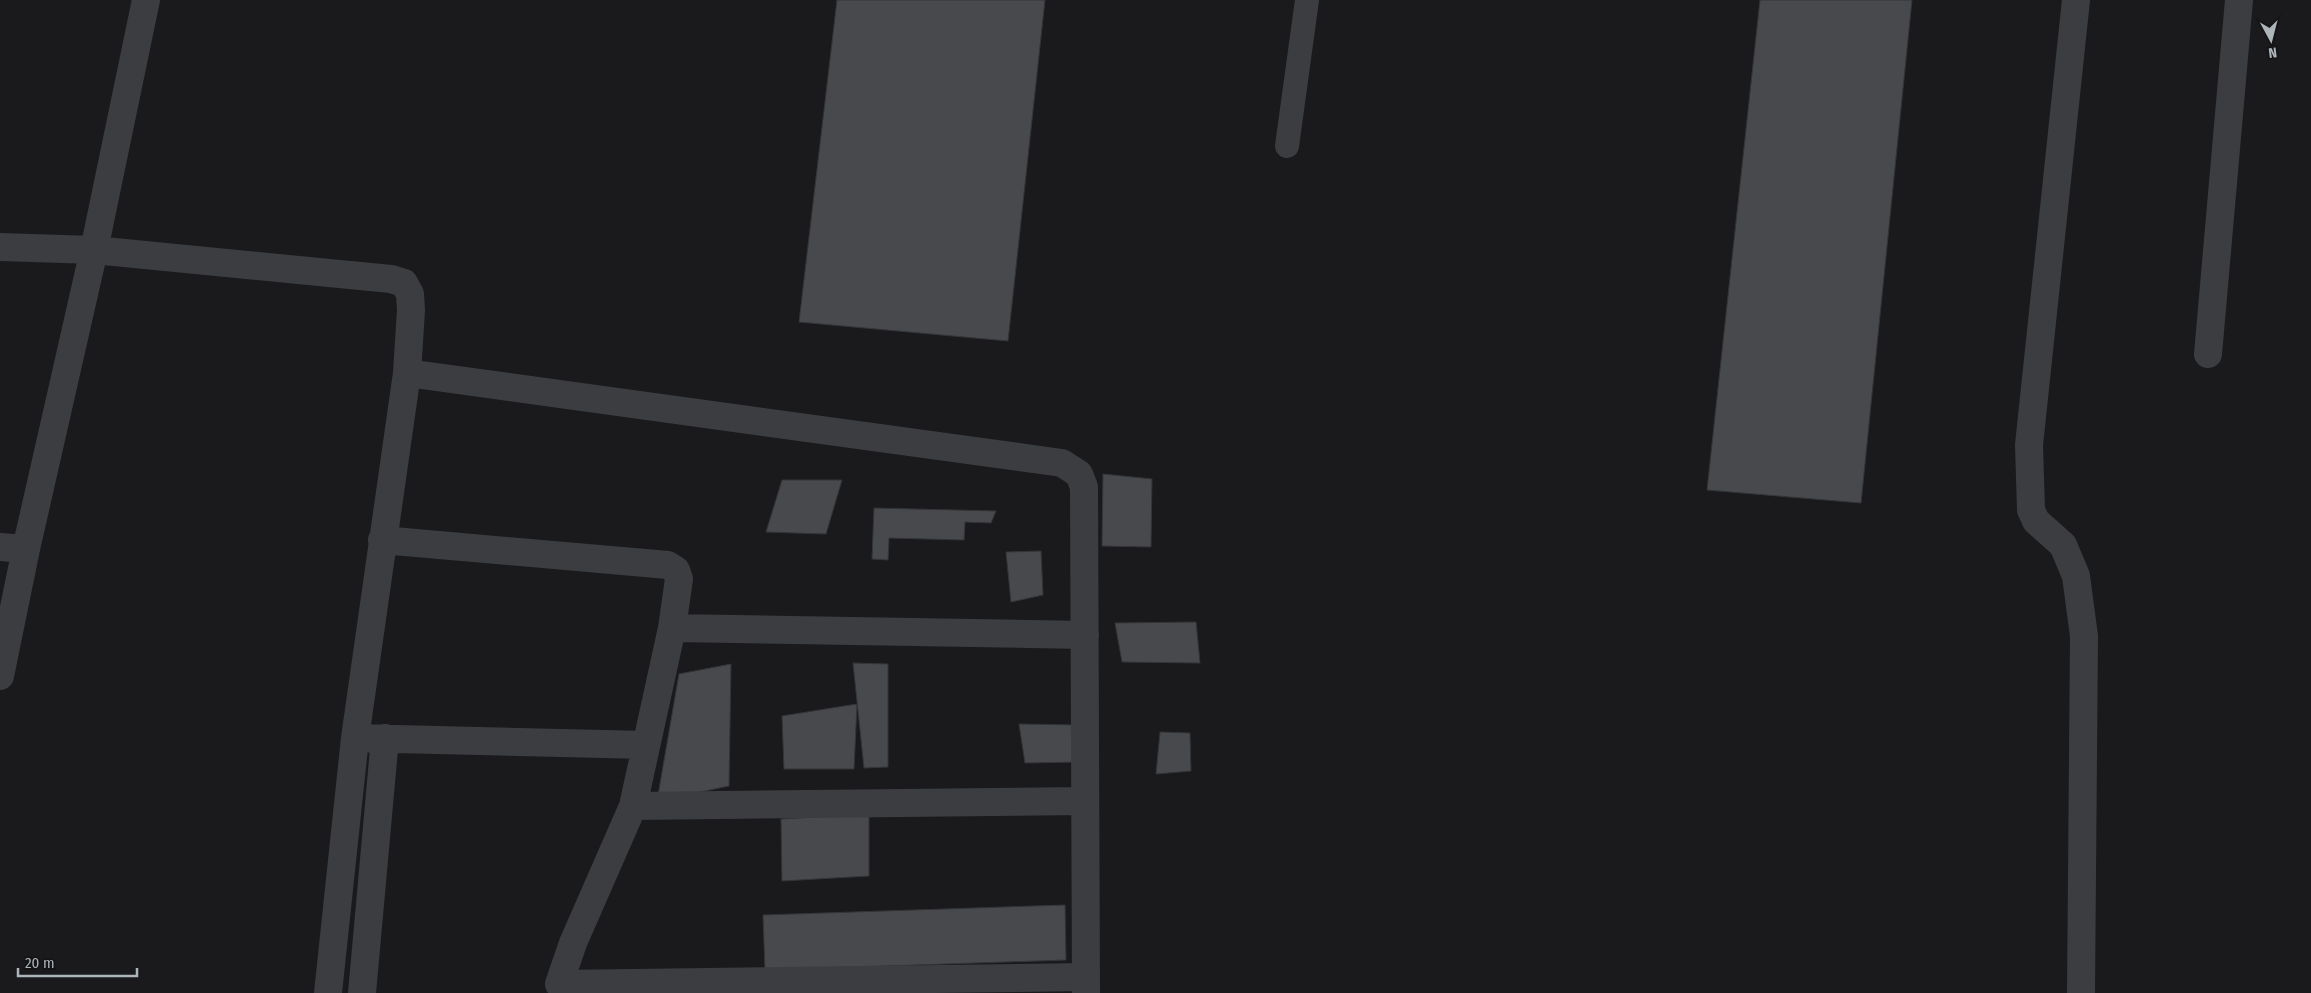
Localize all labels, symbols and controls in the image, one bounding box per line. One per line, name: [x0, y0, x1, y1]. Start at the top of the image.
north arrow: [2246, 15, 2296, 65]
text: N: [2267, 43, 2278, 61]
scale bar: [18, 946, 136, 978]
text: 20 m: [25, 954, 55, 972]

